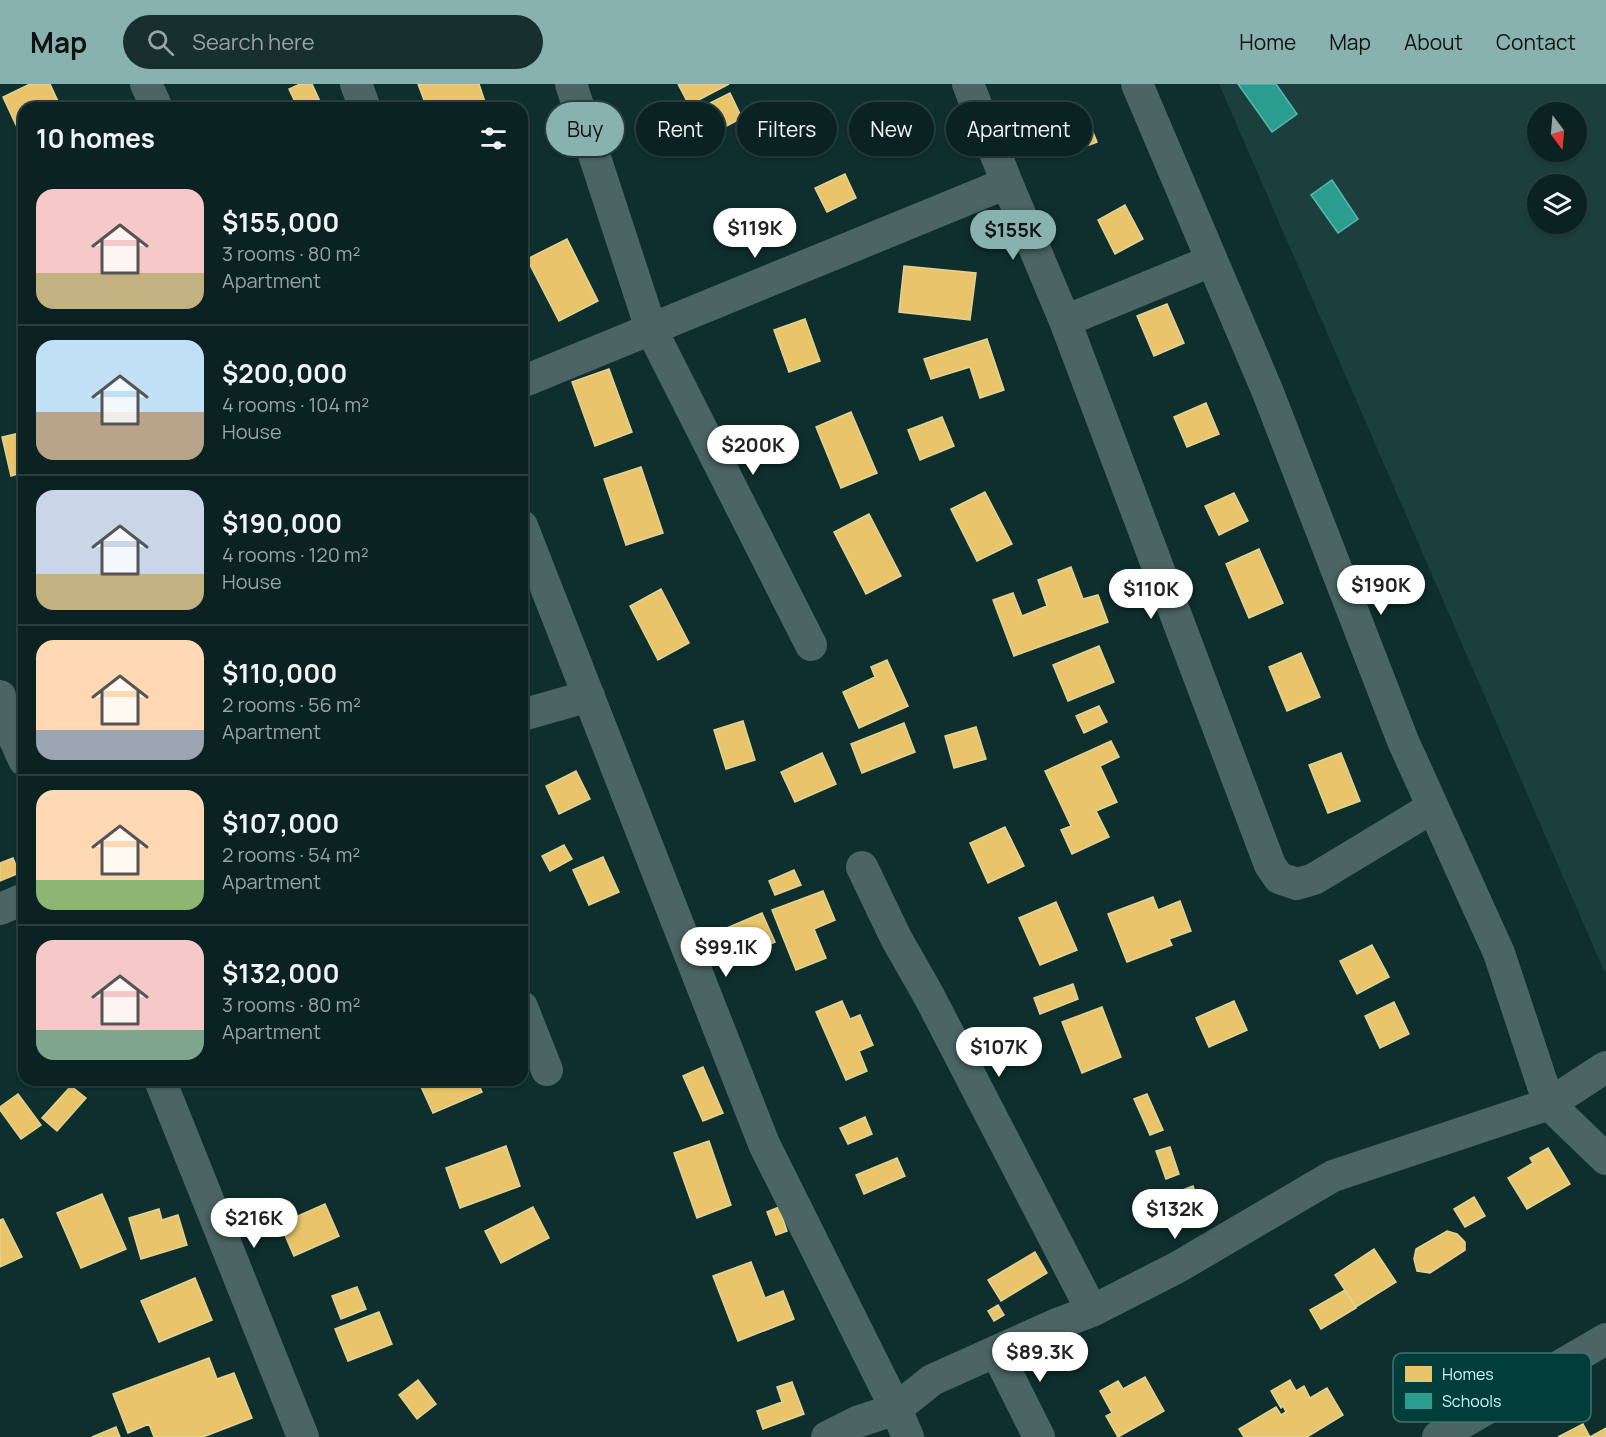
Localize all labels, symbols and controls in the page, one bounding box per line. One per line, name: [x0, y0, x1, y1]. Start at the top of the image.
search box: [123, 15, 543, 69]
text: Map: [30, 23, 87, 61]
icon: search: [144, 26, 177, 59]
text: Search here: [192, 27, 315, 57]
text: Home: [1239, 28, 1296, 56]
text: Map: [1329, 28, 1371, 56]
text: About: [1404, 28, 1463, 56]
text: Contact: [1496, 28, 1576, 56]
chip: Buy: [546, 102, 624, 156]
chip: Rent: [636, 102, 725, 156]
chip: Filters: [737, 102, 837, 156]
chip: New: [849, 102, 934, 156]
chip: Apartment: [946, 102, 1092, 156]
north arrow: [1527, 102, 1587, 162]
map controls: [1527, 102, 1587, 234]
text: 10 homes: [36, 120, 155, 156]
icon: filters: [477, 122, 510, 155]
button: layers: [1527, 174, 1587, 234]
text: $155,000: [222, 204, 339, 240]
pin: $119K: [713, 208, 797, 259]
pin: $155K: [971, 210, 1055, 261]
icon: home: [84, 213, 156, 285]
text: $119K: [727, 214, 783, 241]
text: $155K: [984, 216, 1042, 243]
text: 3 rooms · 80 m²: [222, 240, 361, 267]
text: Apartment: [222, 267, 321, 294]
text: $200,000: [222, 355, 347, 391]
icon: home: [84, 364, 156, 436]
text: 4 rooms · 104 m²: [222, 391, 369, 418]
text: House: [222, 418, 282, 445]
pin: $200K: [711, 425, 795, 476]
text: $200K: [721, 431, 785, 458]
text: $190,000: [222, 505, 342, 541]
icon: home: [84, 514, 156, 586]
text: 4 rooms · 120 m²: [222, 541, 369, 568]
pin: $190K: [1339, 565, 1423, 616]
text: House: [222, 568, 282, 595]
pin: $110K: [1109, 569, 1193, 620]
text: $190K: [1351, 571, 1411, 598]
text: $110K: [1123, 575, 1179, 602]
text: $110,000: [222, 655, 337, 691]
icon: home: [84, 664, 156, 736]
text: 2 rooms · 56 m²: [222, 691, 361, 718]
text: Apartment: [222, 718, 321, 745]
text: $107,000: [222, 805, 339, 841]
icon: home: [84, 814, 156, 886]
text: 2 rooms · 54 m²: [222, 841, 360, 868]
text: Apartment: [222, 868, 321, 895]
pin: $99.1K: [677, 927, 775, 978]
text: $99.1K: [695, 933, 757, 960]
text: $132,000: [222, 955, 340, 991]
icon: home: [84, 964, 156, 1036]
text: 3 rooms · 80 m²: [222, 991, 361, 1018]
text: Apartment: [222, 1018, 321, 1045]
pin: $107K: [957, 1027, 1041, 1078]
text: $107K: [970, 1033, 1028, 1060]
pin: $132K: [1133, 1189, 1217, 1240]
text: $132K: [1146, 1195, 1204, 1222]
pin: $216K: [212, 1198, 296, 1249]
text: $216K: [225, 1204, 283, 1231]
pin: $89.3K: [991, 1332, 1089, 1383]
text: $89.3K: [1006, 1338, 1074, 1365]
legend: [1393, 1353, 1591, 1422]
text: Homes: [1442, 1363, 1494, 1385]
text: Schools: [1442, 1390, 1501, 1412]

